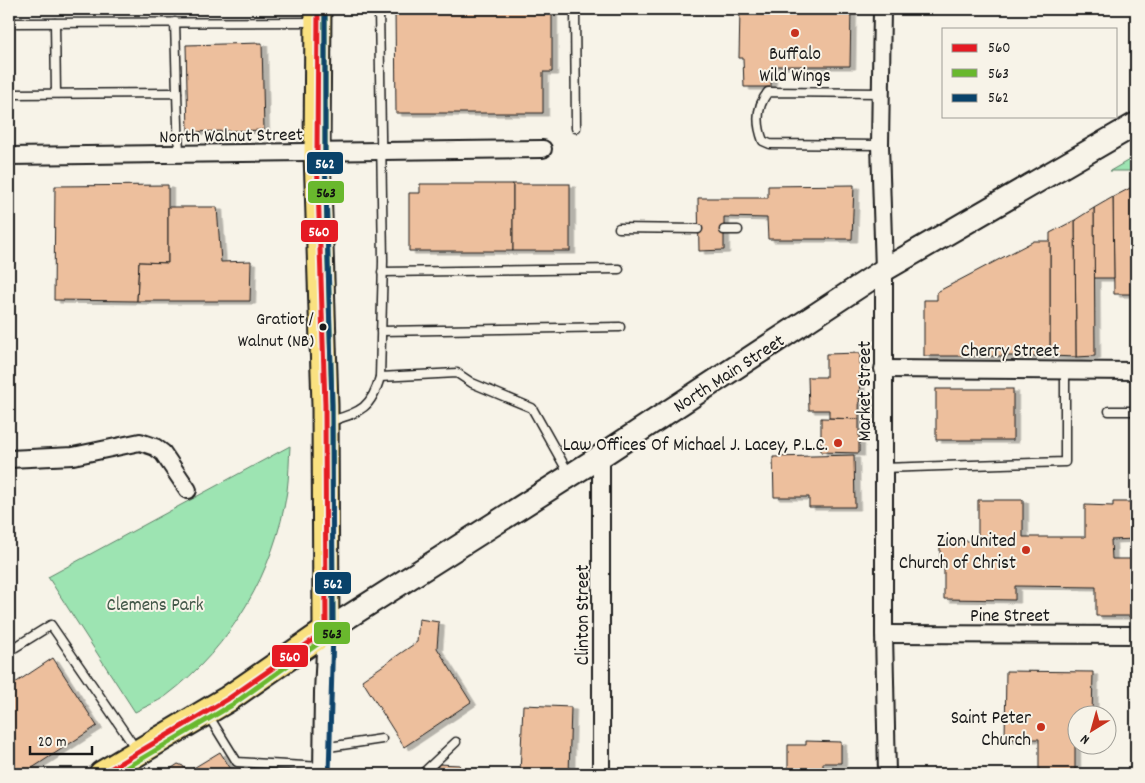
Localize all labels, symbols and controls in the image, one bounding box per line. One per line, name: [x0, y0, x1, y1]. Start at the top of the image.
marker: Buffalo Wild Wings: [789, 27, 801, 39]
legend: [942, 28, 1118, 118]
text: 560: [988, 38, 1010, 60]
place label: Buffalo Wild Wings: [759, 42, 831, 91]
text: 563: [988, 64, 1009, 86]
text: 562: [988, 88, 1009, 110]
street label: North Walnut Street: [159, 123, 303, 152]
line badge: 562: [306, 151, 344, 175]
text: 562: [315, 155, 335, 175]
line badge: 563: [307, 180, 345, 204]
text: 563: [316, 184, 336, 204]
line badge: 560: [300, 219, 339, 243]
text: 560: [309, 223, 329, 243]
place label: Gratiot / Walnut (NB): [238, 308, 314, 355]
marker: Gratiot / Walnut (NB): [318, 322, 328, 332]
street label: North Main Street: [669, 329, 791, 421]
street label: Cherry Street: [961, 339, 1059, 366]
street label: Market Street: [853, 341, 880, 441]
place label: Law Offices Of Michael J. Lacey, P.L.C.: [563, 433, 828, 460]
marker: Law Offices Of Michael J. Lacey, P.L.C.: [832, 437, 844, 449]
place label: Zion United Church of Christ: [899, 529, 1016, 578]
marker: Zion United Church of Christ: [1020, 544, 1032, 556]
street label: Clinton Street: [571, 565, 598, 665]
line badge: 562: [314, 571, 352, 595]
text: 562: [323, 575, 343, 595]
park label: Clemens Park: [106, 593, 204, 620]
street label: Pine Street: [970, 604, 1050, 631]
line badge: 563: [313, 621, 351, 645]
text: 563: [322, 625, 342, 645]
line badge: 560: [271, 644, 309, 668]
text: 560: [280, 648, 300, 668]
place label: Saint Peter Church: [951, 706, 1031, 755]
north arrow: [1068, 706, 1118, 756]
marker: Saint Peter Church: [1035, 721, 1047, 733]
scale bar: [30, 723, 92, 755]
text: N: [1077, 729, 1094, 749]
text: 20 m: [38, 732, 66, 754]

